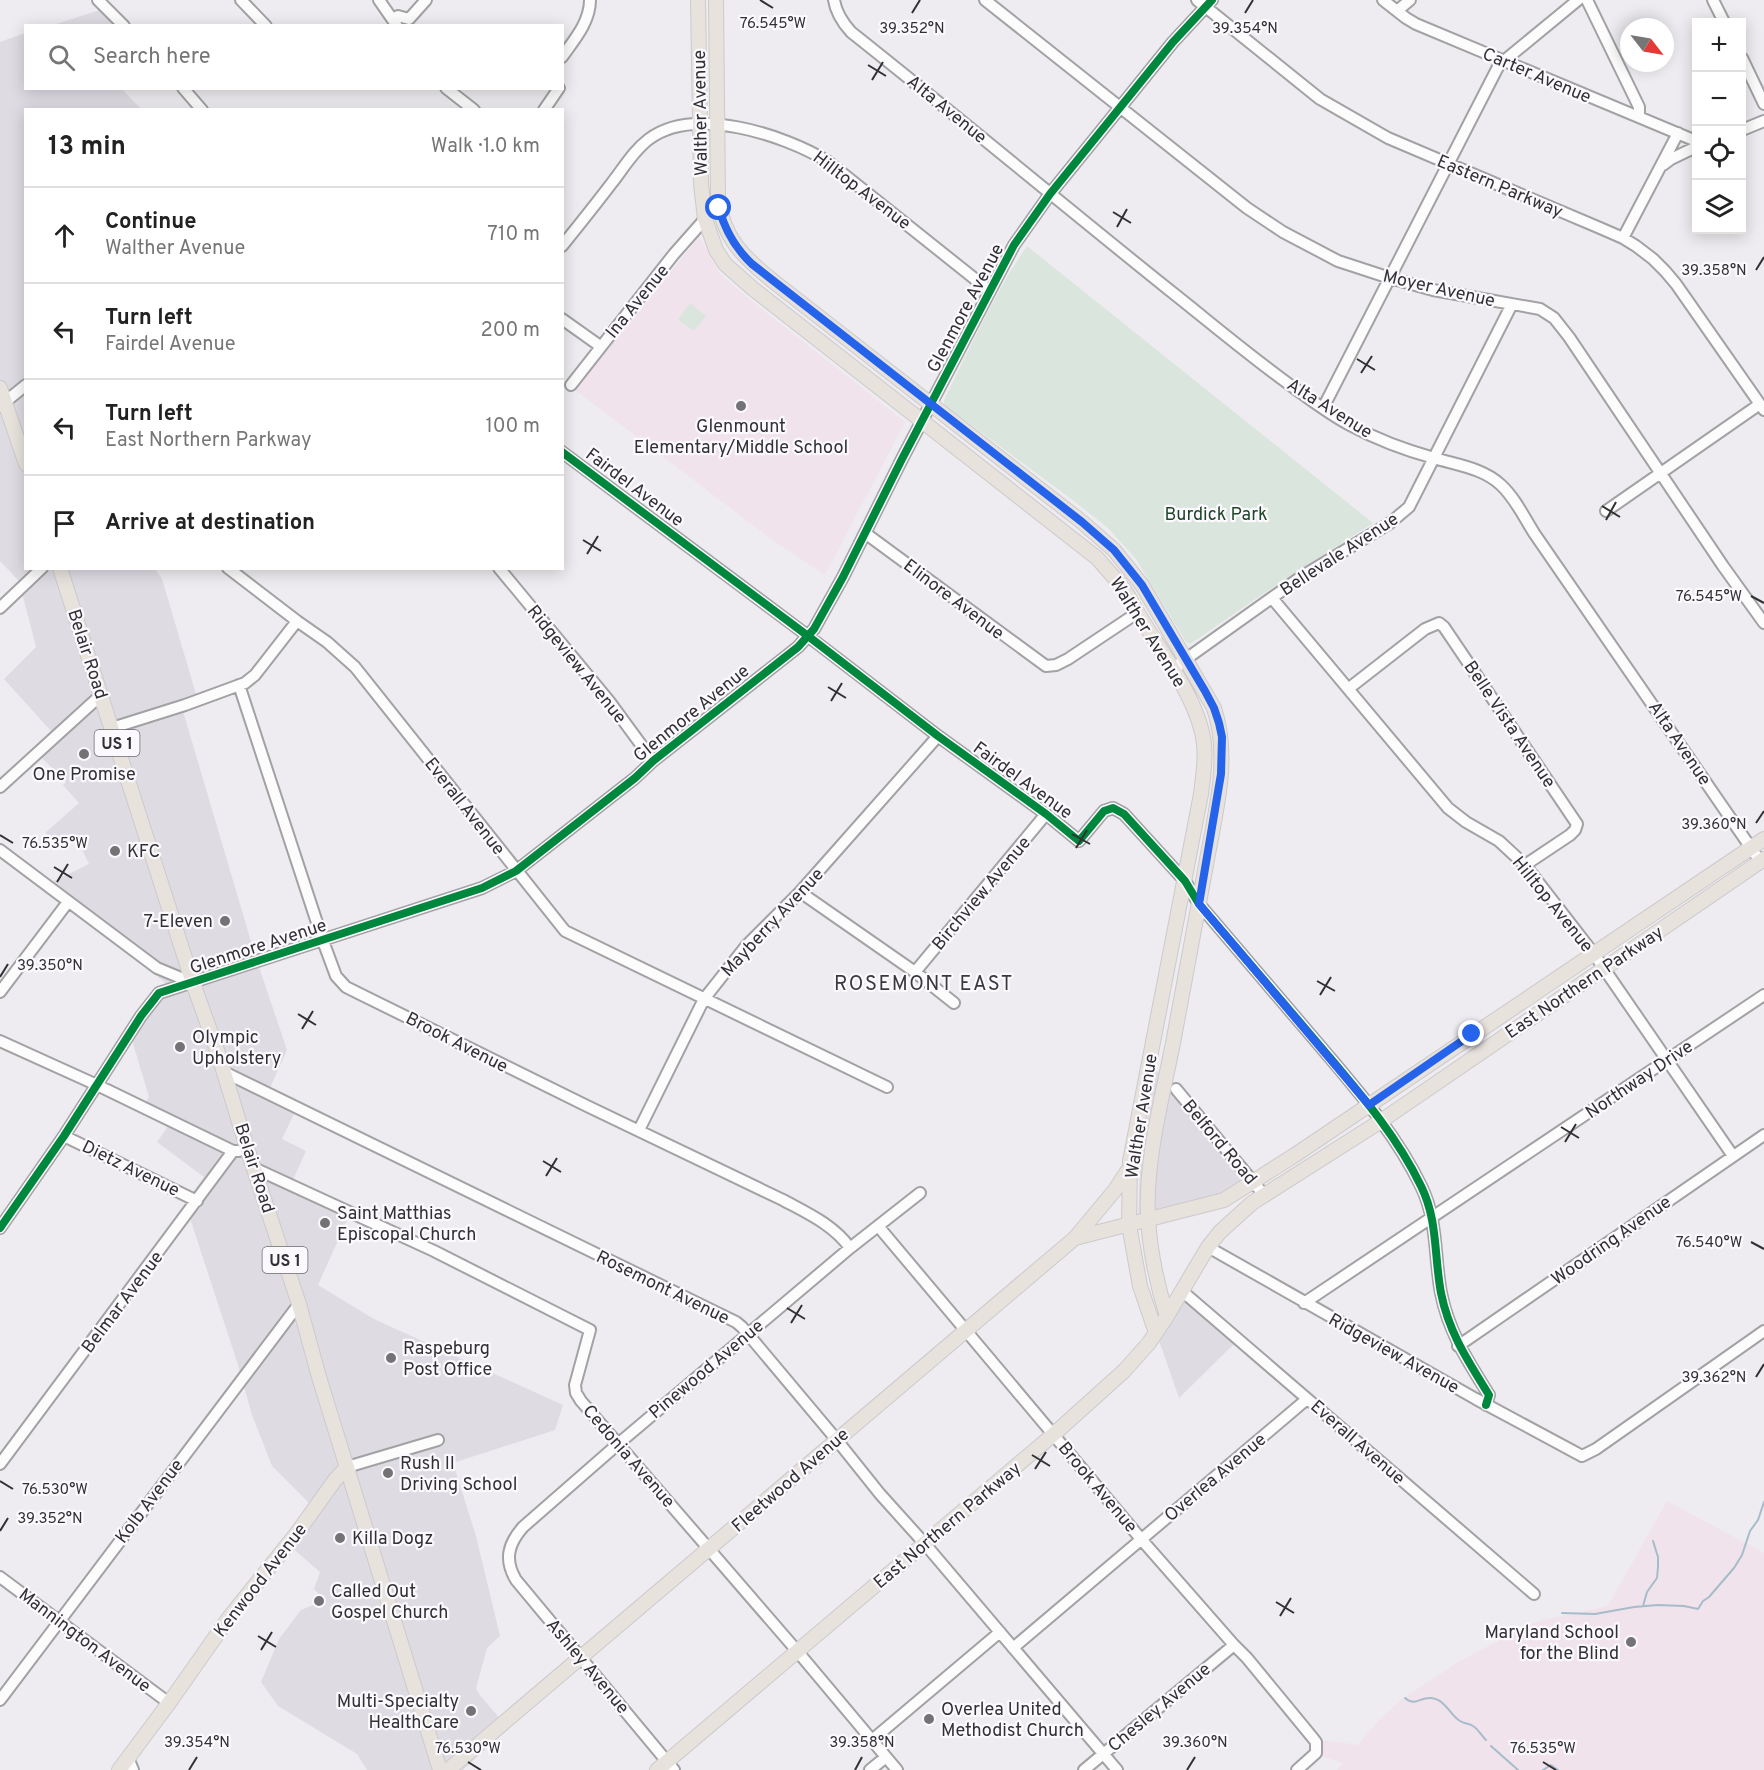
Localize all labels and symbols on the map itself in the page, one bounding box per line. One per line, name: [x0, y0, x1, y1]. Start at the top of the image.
text: 76.545°W: [740, 15, 806, 34]
north arrow: [1620, 18, 1674, 72]
text: 39.352°N: [879, 20, 945, 39]
text: 39.354°N: [1212, 20, 1278, 39]
street label: Carter Avenue: [1479, 43, 1594, 110]
street label: Walther Avenue: [689, 50, 714, 176]
street label: Alta Avenue: [901, 71, 991, 150]
street label: Hilltop Avenue: [807, 147, 915, 236]
street label: Eastern Parkway: [1433, 150, 1566, 224]
route start: [705, 194, 731, 220]
street label: Glenmore Avenue: [923, 240, 1010, 377]
street label: Ina Avenue: [601, 260, 675, 344]
text: 39.358°N: [1681, 262, 1747, 281]
street label: Moyer Avenue: [1380, 265, 1497, 314]
street label: Alta Avenue: [1282, 374, 1376, 445]
marker: Glenmount Elementary/Middle School: [734, 399, 748, 413]
place label: Glenmount Elementary/Middle School: [634, 416, 848, 460]
street label: Fairdel Avenue: [580, 444, 688, 533]
park label: Burdick Park: [1164, 504, 1268, 527]
street label: Bellevale Avenue: [1276, 508, 1403, 602]
street label: Elinore Avenue: [898, 555, 1008, 646]
street label: Walther Avenue: [1104, 573, 1190, 692]
text: 76.545°W: [1676, 588, 1742, 607]
street label: Ridgeview Avenue: [521, 601, 631, 729]
street label: Belair Road: [61, 607, 112, 702]
street label: Belle Vista Avenue: [1458, 657, 1560, 793]
street label: Glenmore Avenue: [629, 660, 755, 768]
street label: Alta Avenue: [1642, 697, 1715, 790]
road number: US 1: [94, 730, 140, 756]
street label: Fairdel Avenue: [968, 737, 1076, 825]
marker: One Promise: [77, 747, 91, 761]
street label: Everall Avenue: [418, 753, 509, 861]
place label: One Promise: [32, 764, 136, 787]
text: 39.360°N: [1681, 816, 1747, 835]
street label: Birchview Avenue: [928, 832, 1037, 956]
text: 76.535°W: [22, 835, 88, 854]
place label: KFC: [127, 841, 160, 864]
marker: KFC: [108, 844, 122, 858]
street label: Hilltop Avenue: [1506, 852, 1598, 958]
street label: Mayberry Avenue: [717, 864, 829, 982]
place label: 7-Eleven: [144, 911, 213, 934]
street label: Glenmore Avenue: [187, 914, 330, 980]
marker: 7-Eleven: [218, 914, 232, 928]
street label: East Northern Parkway: [1501, 922, 1668, 1045]
text: 39.350°N: [17, 957, 83, 976]
district label: ROSEMONT EAST: [834, 972, 1014, 998]
street label: Brook Avenue: [401, 1008, 511, 1079]
route end: [1458, 1020, 1484, 1046]
place label: Olympic Upholstery: [192, 1027, 281, 1071]
street label: Northway Drive: [1582, 1036, 1698, 1125]
marker: Olympic Upholstery: [173, 1040, 187, 1054]
street label: Walther Avenue: [1121, 1052, 1164, 1180]
street label: Belford Road: [1176, 1096, 1261, 1190]
street label: Belair Road: [228, 1121, 279, 1216]
street label: Dietz Avenue: [78, 1136, 183, 1203]
street label: Woodring Avenue: [1547, 1191, 1676, 1291]
place label: Saint Matthias Episcopal Church: [337, 1203, 476, 1247]
marker: Saint Matthias Episcopal Church: [318, 1216, 332, 1230]
text: 76.540°W: [1676, 1234, 1742, 1253]
street label: Rosemont Avenue: [592, 1246, 733, 1331]
street label: Belmar Avenue: [77, 1247, 169, 1359]
road number: US 1: [262, 1247, 308, 1273]
street label: Ridgeview Avenue: [1324, 1309, 1463, 1400]
street label: Pinewood Avenue: [645, 1315, 769, 1425]
place label: Raspeburg Post Office: [403, 1338, 492, 1382]
marker: Raspeburg Post Office: [384, 1351, 398, 1365]
text: 39.362°N: [1682, 1369, 1746, 1388]
street label: Everall Avenue: [1305, 1396, 1409, 1491]
street label: Cedonia Avenue: [577, 1401, 679, 1513]
street label: Fleetwood Avenue: [728, 1424, 854, 1538]
street label: Overlea Avenue: [1160, 1429, 1272, 1528]
street label: Brook Avenue: [1052, 1438, 1142, 1538]
place label: Rush II Driving School: [400, 1453, 517, 1497]
street label: Kolb Avenue: [111, 1455, 189, 1549]
street label: East Northern Parkway: [869, 1458, 1027, 1595]
marker: Rush II Driving School: [381, 1466, 395, 1480]
text: 76.530°W: [22, 1481, 88, 1500]
text: 39.352°N: [17, 1510, 83, 1529]
street label: Kenwood Avenue: [210, 1519, 313, 1643]
place label: Killa Dogz: [352, 1528, 433, 1551]
marker: Killa Dogz: [333, 1531, 347, 1545]
place label: Called Out Gospel Church: [331, 1581, 449, 1625]
street label: Mannington Avenue: [13, 1584, 155, 1698]
marker: Called Out Gospel Church: [312, 1594, 326, 1608]
street label: Ashley Avenue: [540, 1614, 634, 1720]
place label: Maryland School for the Blind: [1485, 1622, 1619, 1666]
marker: Maryland School for the Blind: [1624, 1635, 1638, 1649]
street label: Chesley Avenue: [1104, 1658, 1216, 1758]
place label: Multi-Specialty HealthCare: [337, 1691, 459, 1735]
place label: Overlea United Methodist Church: [941, 1699, 1084, 1743]
marker: Multi-Specialty HealthCare: [464, 1704, 478, 1718]
marker: Overlea United Methodist Church: [922, 1712, 936, 1726]
text: 39.354°N: [164, 1734, 230, 1753]
text: 39.358°N: [829, 1734, 895, 1753]
text: 39.360°N: [1162, 1734, 1228, 1753]
text: 76.530°W: [435, 1740, 501, 1759]
text: 76.535°W: [1510, 1740, 1576, 1759]

